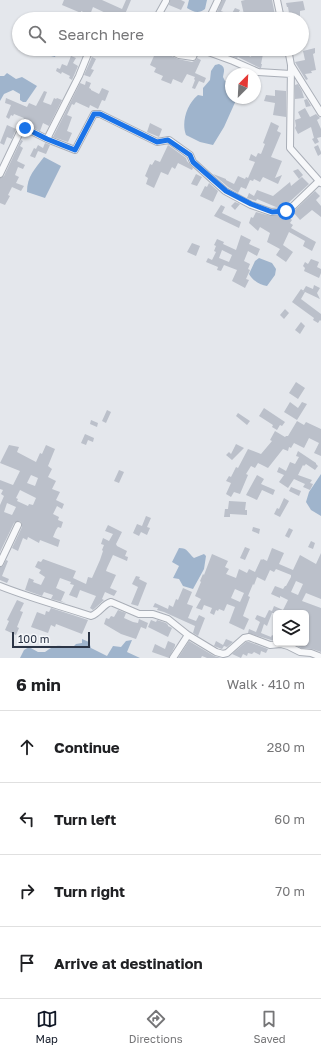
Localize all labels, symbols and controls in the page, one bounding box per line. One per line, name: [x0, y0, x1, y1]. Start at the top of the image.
search box: [12, 12, 309, 56]
icon: search: [26, 23, 48, 45]
text: Search here: [58, 25, 144, 43]
north arrow: [225, 68, 261, 104]
route end: [16, 119, 34, 137]
route start: [277, 202, 295, 220]
map controls: [273, 610, 309, 646]
button: layers: [273, 610, 309, 646]
scale bar: [12, 630, 90, 649]
text: 100 m: [18, 632, 49, 645]
text: 6 min: [16, 674, 61, 695]
text: Walk · 410 m: [227, 676, 305, 692]
icon: ahead: [16, 736, 38, 758]
text: Continue: [54, 738, 120, 756]
text: 280 m: [267, 739, 305, 755]
icon: left: [16, 808, 38, 830]
text: Turn left: [54, 810, 116, 828]
text: 60 m: [274, 811, 305, 827]
icon: right: [16, 880, 38, 902]
text: Turn right: [54, 882, 125, 900]
text: 70 m: [275, 883, 305, 899]
icon: arrive: [16, 952, 38, 974]
text: Arrive at destination: [54, 954, 203, 972]
tab: Map: [35, 1008, 58, 1045]
tab: Directions: [129, 1008, 183, 1045]
tab: Saved: [253, 1008, 286, 1045]

